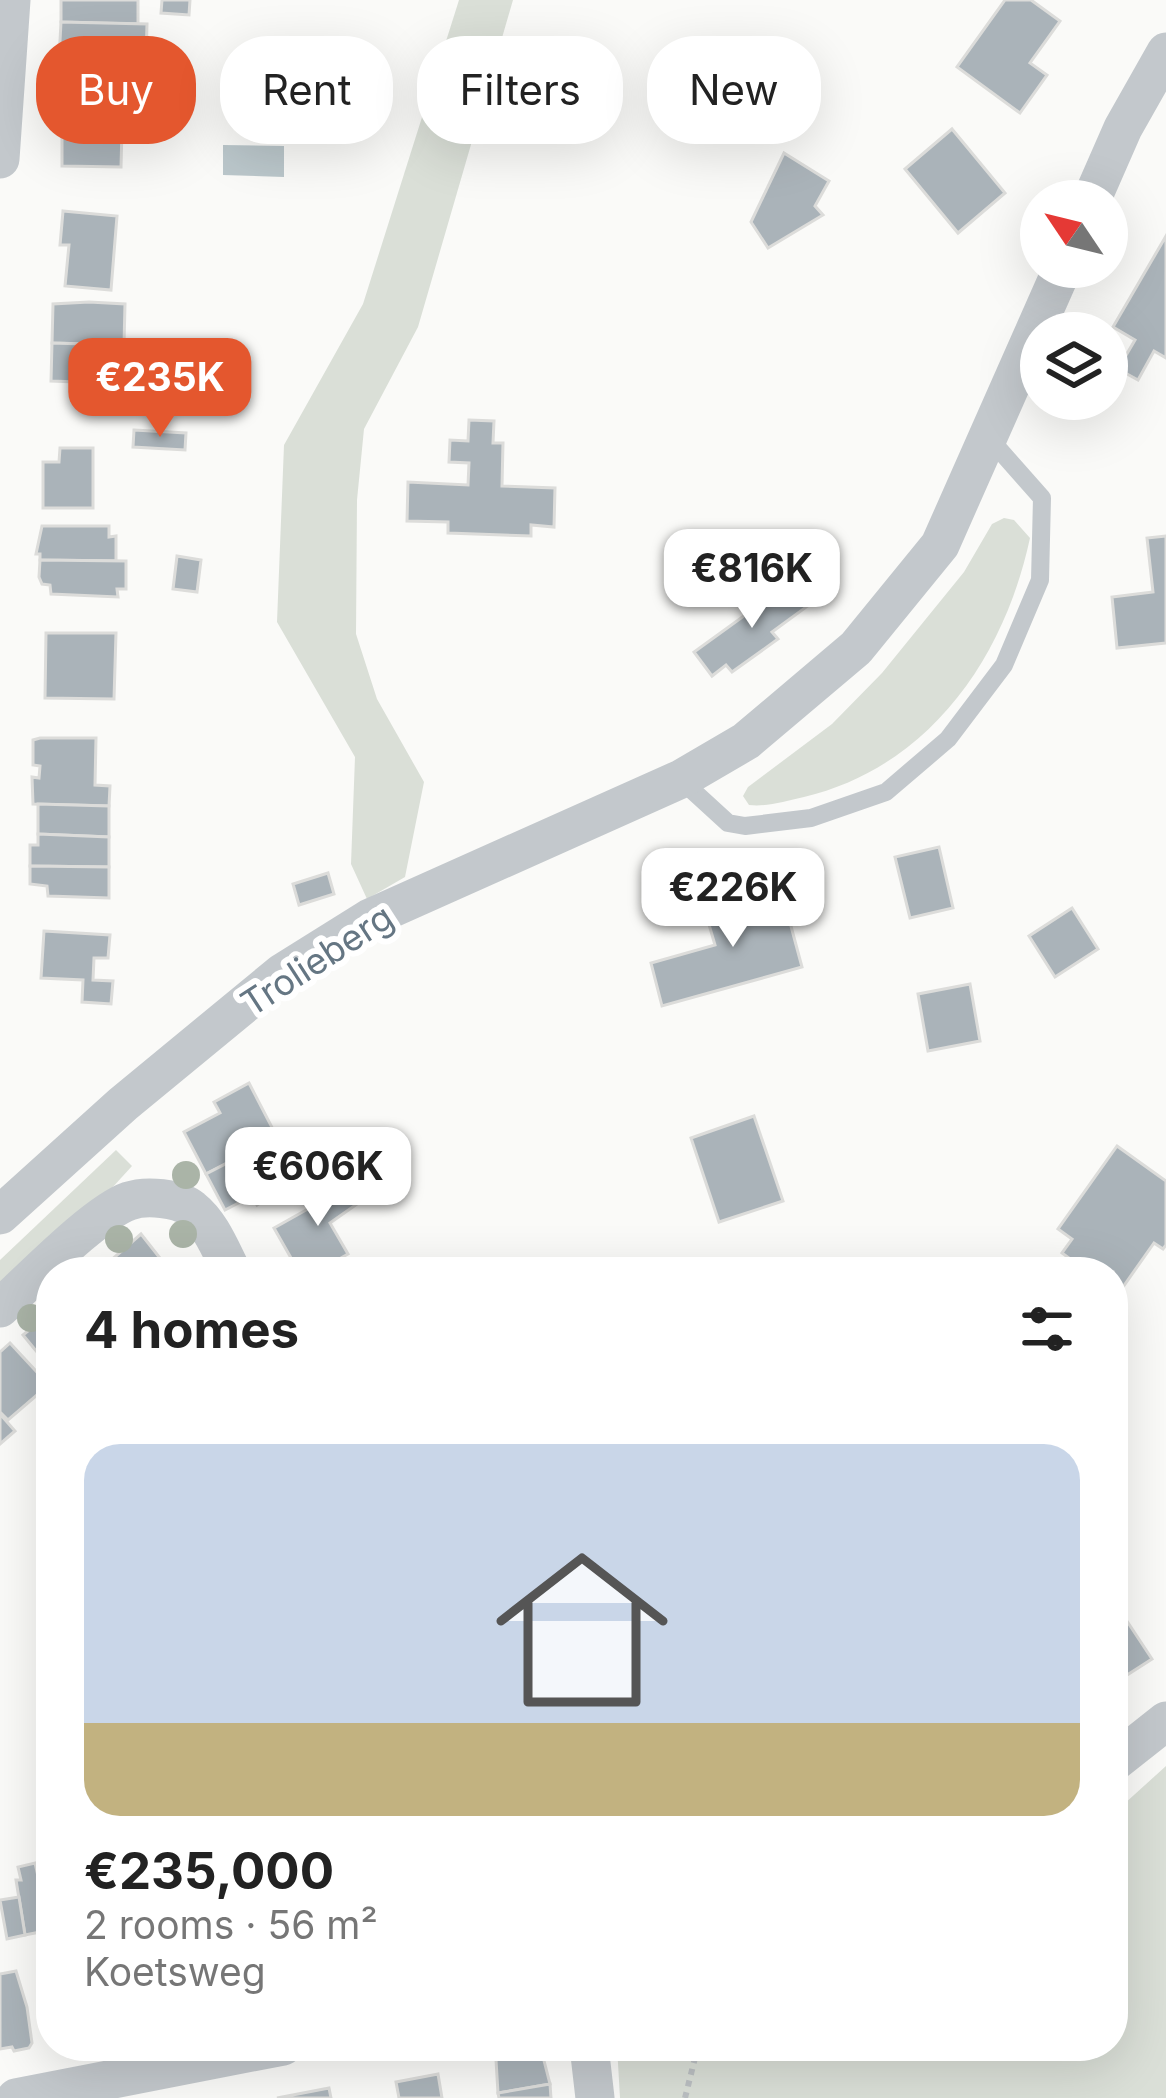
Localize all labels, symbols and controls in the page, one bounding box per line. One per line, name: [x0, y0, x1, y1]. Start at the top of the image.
chip: Buy: [36, 36, 196, 144]
chip: Rent: [220, 36, 393, 144]
chip: Filters: [417, 36, 623, 144]
chip: New: [647, 36, 821, 144]
north arrow: [1020, 180, 1128, 288]
map controls: [1020, 180, 1128, 420]
button: layers: [1020, 312, 1128, 420]
pin: €235K: [76, 338, 244, 440]
text: €235K: [95, 353, 225, 400]
pin: €816K: [668, 529, 836, 631]
text: €816K: [691, 544, 813, 591]
pin: €226K: [649, 848, 817, 950]
text: €226K: [668, 863, 798, 910]
street label: Trolieberg: [233, 895, 401, 1025]
pin: €606K: [234, 1127, 402, 1229]
text: €606K: [252, 1142, 384, 1189]
icon: filters: [1014, 1296, 1080, 1362]
text: 4 homes: [84, 1299, 299, 1360]
icon: home: [474, 1522, 690, 1738]
text: €235,000: [84, 1840, 334, 1901]
text: 2 rooms · 56 m²: [84, 1901, 378, 1948]
text: Koetsweg: [84, 1948, 266, 1995]

